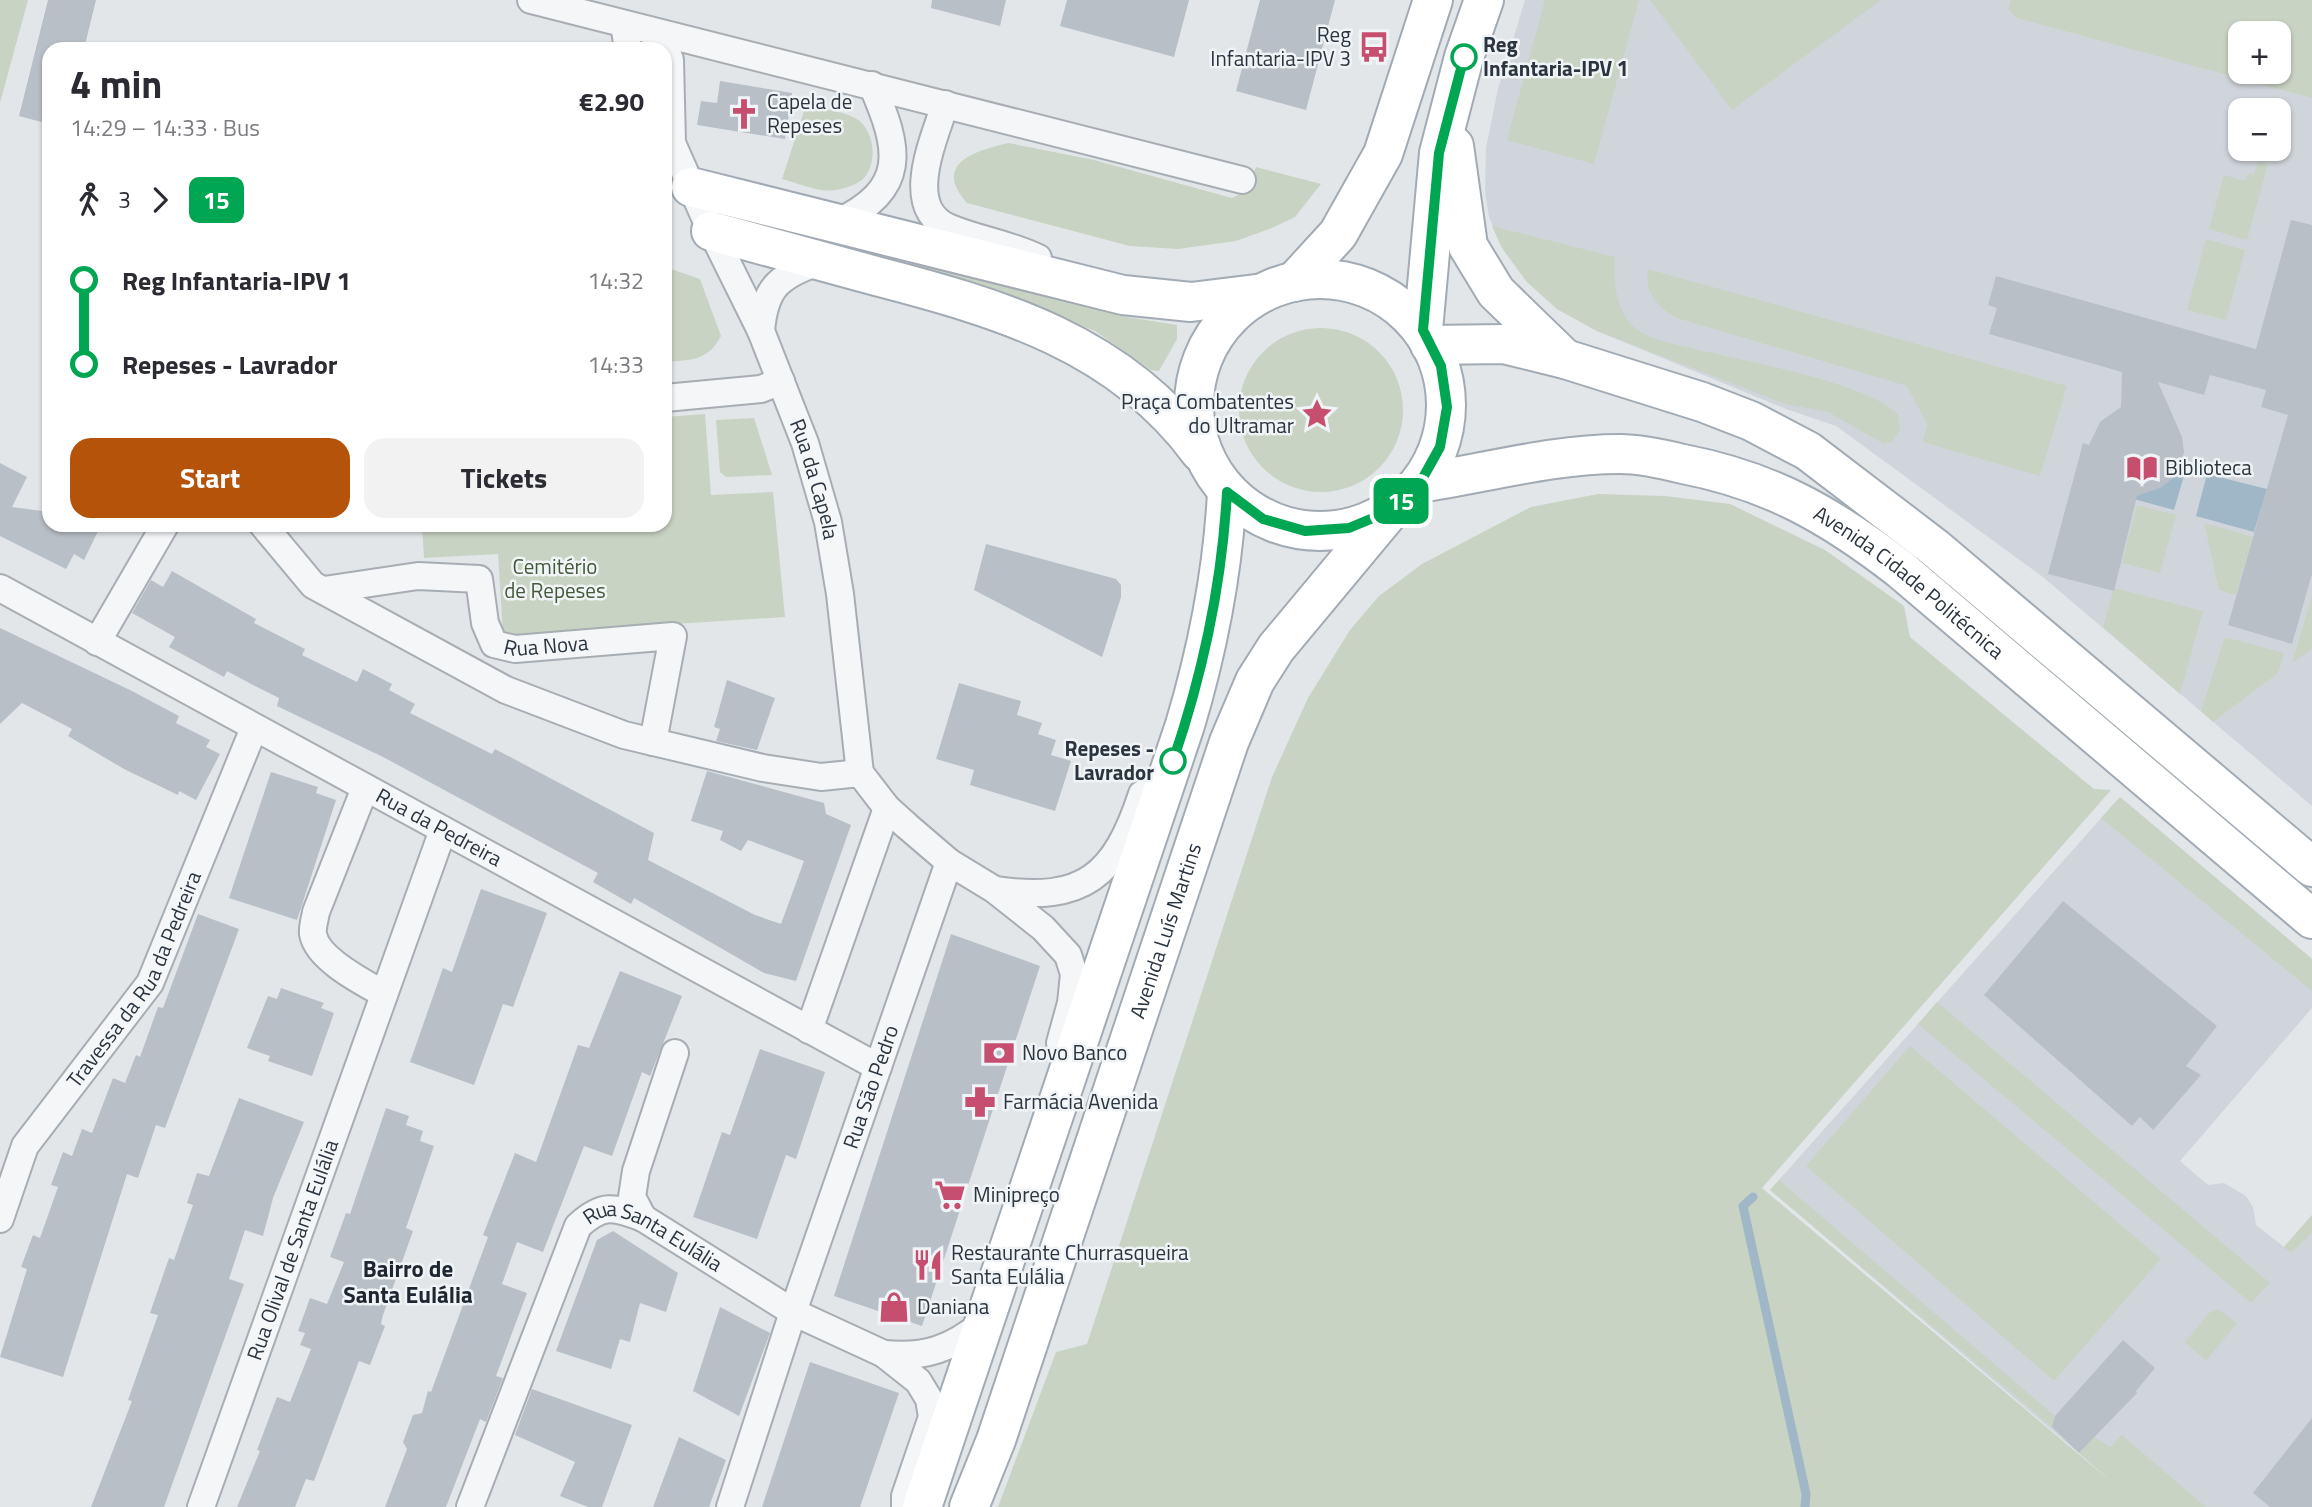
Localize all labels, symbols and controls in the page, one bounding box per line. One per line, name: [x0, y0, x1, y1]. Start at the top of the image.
place label: Reg Infantaria-IPV 3: [1210, 18, 1351, 74]
map controls: [2228, 21, 2291, 161]
button: +: [2228, 21, 2291, 84]
place label: Reg Infantaria-IPV 1: [1483, 28, 1629, 84]
bus stop icon: Reg Infantaria-IPV 3: [1357, 30, 1391, 64]
marker: Reg Infantaria-IPV 1: [1451, 44, 1477, 70]
text: 4 min: [70, 55, 162, 113]
text: €2.90: [579, 82, 644, 121]
place label: Capela de Repeses: [767, 85, 852, 141]
church icon: Capela de Repeses: [727, 97, 761, 131]
button: −: [2228, 98, 2291, 161]
text: 14:29 – 14:33 · Bus: [70, 110, 260, 145]
icon: walk: [70, 181, 108, 219]
icon: forward: [141, 181, 179, 219]
text: 3: [118, 182, 131, 217]
text: 15: [203, 182, 230, 218]
text: Reg Infantaria-IPV 1: [122, 261, 351, 300]
text: 14:32: [587, 263, 644, 298]
text: Repeses - Lavrador: [122, 345, 338, 384]
text: 14:33: [587, 347, 644, 382]
place label: Praça Combatentes do Ultramar: [1121, 385, 1294, 441]
place icon: Praça Combatentes do Ultramar: [1300, 397, 1334, 431]
street label: Rua da Capela: [782, 414, 848, 542]
button: Start: [70, 438, 350, 518]
button: Tickets: [364, 438, 644, 518]
library icon: Biblioteca: [2125, 451, 2159, 485]
place label: Biblioteca: [2165, 451, 2252, 483]
line badge: 15: [1370, 478, 1432, 524]
text: 15: [1388, 483, 1414, 519]
street label: Avenida Cidade Politécnica: [1808, 497, 2012, 666]
park label: Cemitério de Repeses: [504, 550, 606, 606]
street label: Rua Nova: [501, 626, 590, 664]
place label: Repeses - Lavrador: [1065, 732, 1154, 788]
marker: Repeses - Lavrador: [1160, 748, 1186, 774]
street label: Rua da Pedreira: [370, 779, 509, 874]
street label: Avenida Luís Martins: [1121, 838, 1209, 1023]
street label: Travessa da Rua da Pedreira: [58, 866, 209, 1094]
street label: Rua São Pedro: [834, 1021, 906, 1153]
bank icon: Novo Banco: [982, 1036, 1016, 1070]
place label: Novo Banco: [1022, 1036, 1127, 1068]
pharmacy icon: Farmácia Avenida: [963, 1085, 997, 1119]
place label: Farmácia Avenida: [1003, 1085, 1159, 1117]
street label: Rua Olival de Santa Eulália: [238, 1134, 346, 1364]
supermarket icon: Minipreço: [933, 1178, 967, 1212]
place label: Minipreço: [973, 1178, 1060, 1210]
street label: Rua Santa Eulália: [576, 1192, 730, 1279]
place label: Restaurante Churrasqueira Santa Eulália: [951, 1236, 1189, 1292]
restaurant icon: Restaurante Churrasqueira Santa Eulália: [911, 1248, 945, 1282]
district label: Bairro de Santa Eulália: [343, 1251, 473, 1312]
shop icon: Daniana: [877, 1290, 911, 1324]
place label: Daniana: [917, 1290, 990, 1322]

